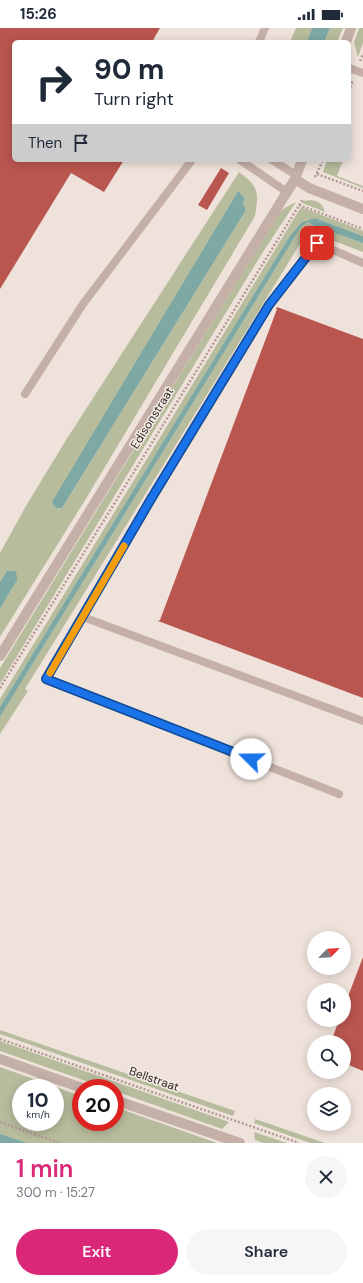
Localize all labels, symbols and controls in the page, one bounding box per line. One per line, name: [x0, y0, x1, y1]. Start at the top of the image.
text: 15:26: [20, 4, 57, 24]
text: 90 m: [94, 51, 164, 88]
icon: right: [28, 56, 80, 108]
text: Turn right: [94, 87, 174, 111]
icon: arrive: [70, 132, 92, 154]
text: Then: [28, 133, 62, 153]
pin: [300, 226, 334, 260]
icon: arrive: [306, 232, 328, 254]
street label: Edisonstraat: [127, 384, 177, 452]
position arrow: [230, 738, 272, 780]
north arrow: [307, 931, 351, 975]
map controls: [307, 931, 351, 1131]
button: sound: [307, 983, 351, 1027]
button: search: [307, 1035, 351, 1079]
street label: Bellstraat: [127, 1063, 181, 1095]
speed limit sign: 20: [72, 1079, 124, 1131]
text: 10: [27, 1087, 49, 1113]
button: layers: [307, 1087, 351, 1131]
text: km/h: [26, 1108, 50, 1121]
text: 1 min: [16, 1153, 73, 1184]
button: close: [305, 1156, 347, 1198]
text: 300 m · 15:27: [16, 1184, 95, 1201]
button: Exit: [16, 1229, 178, 1275]
button: Share: [186, 1229, 347, 1275]

